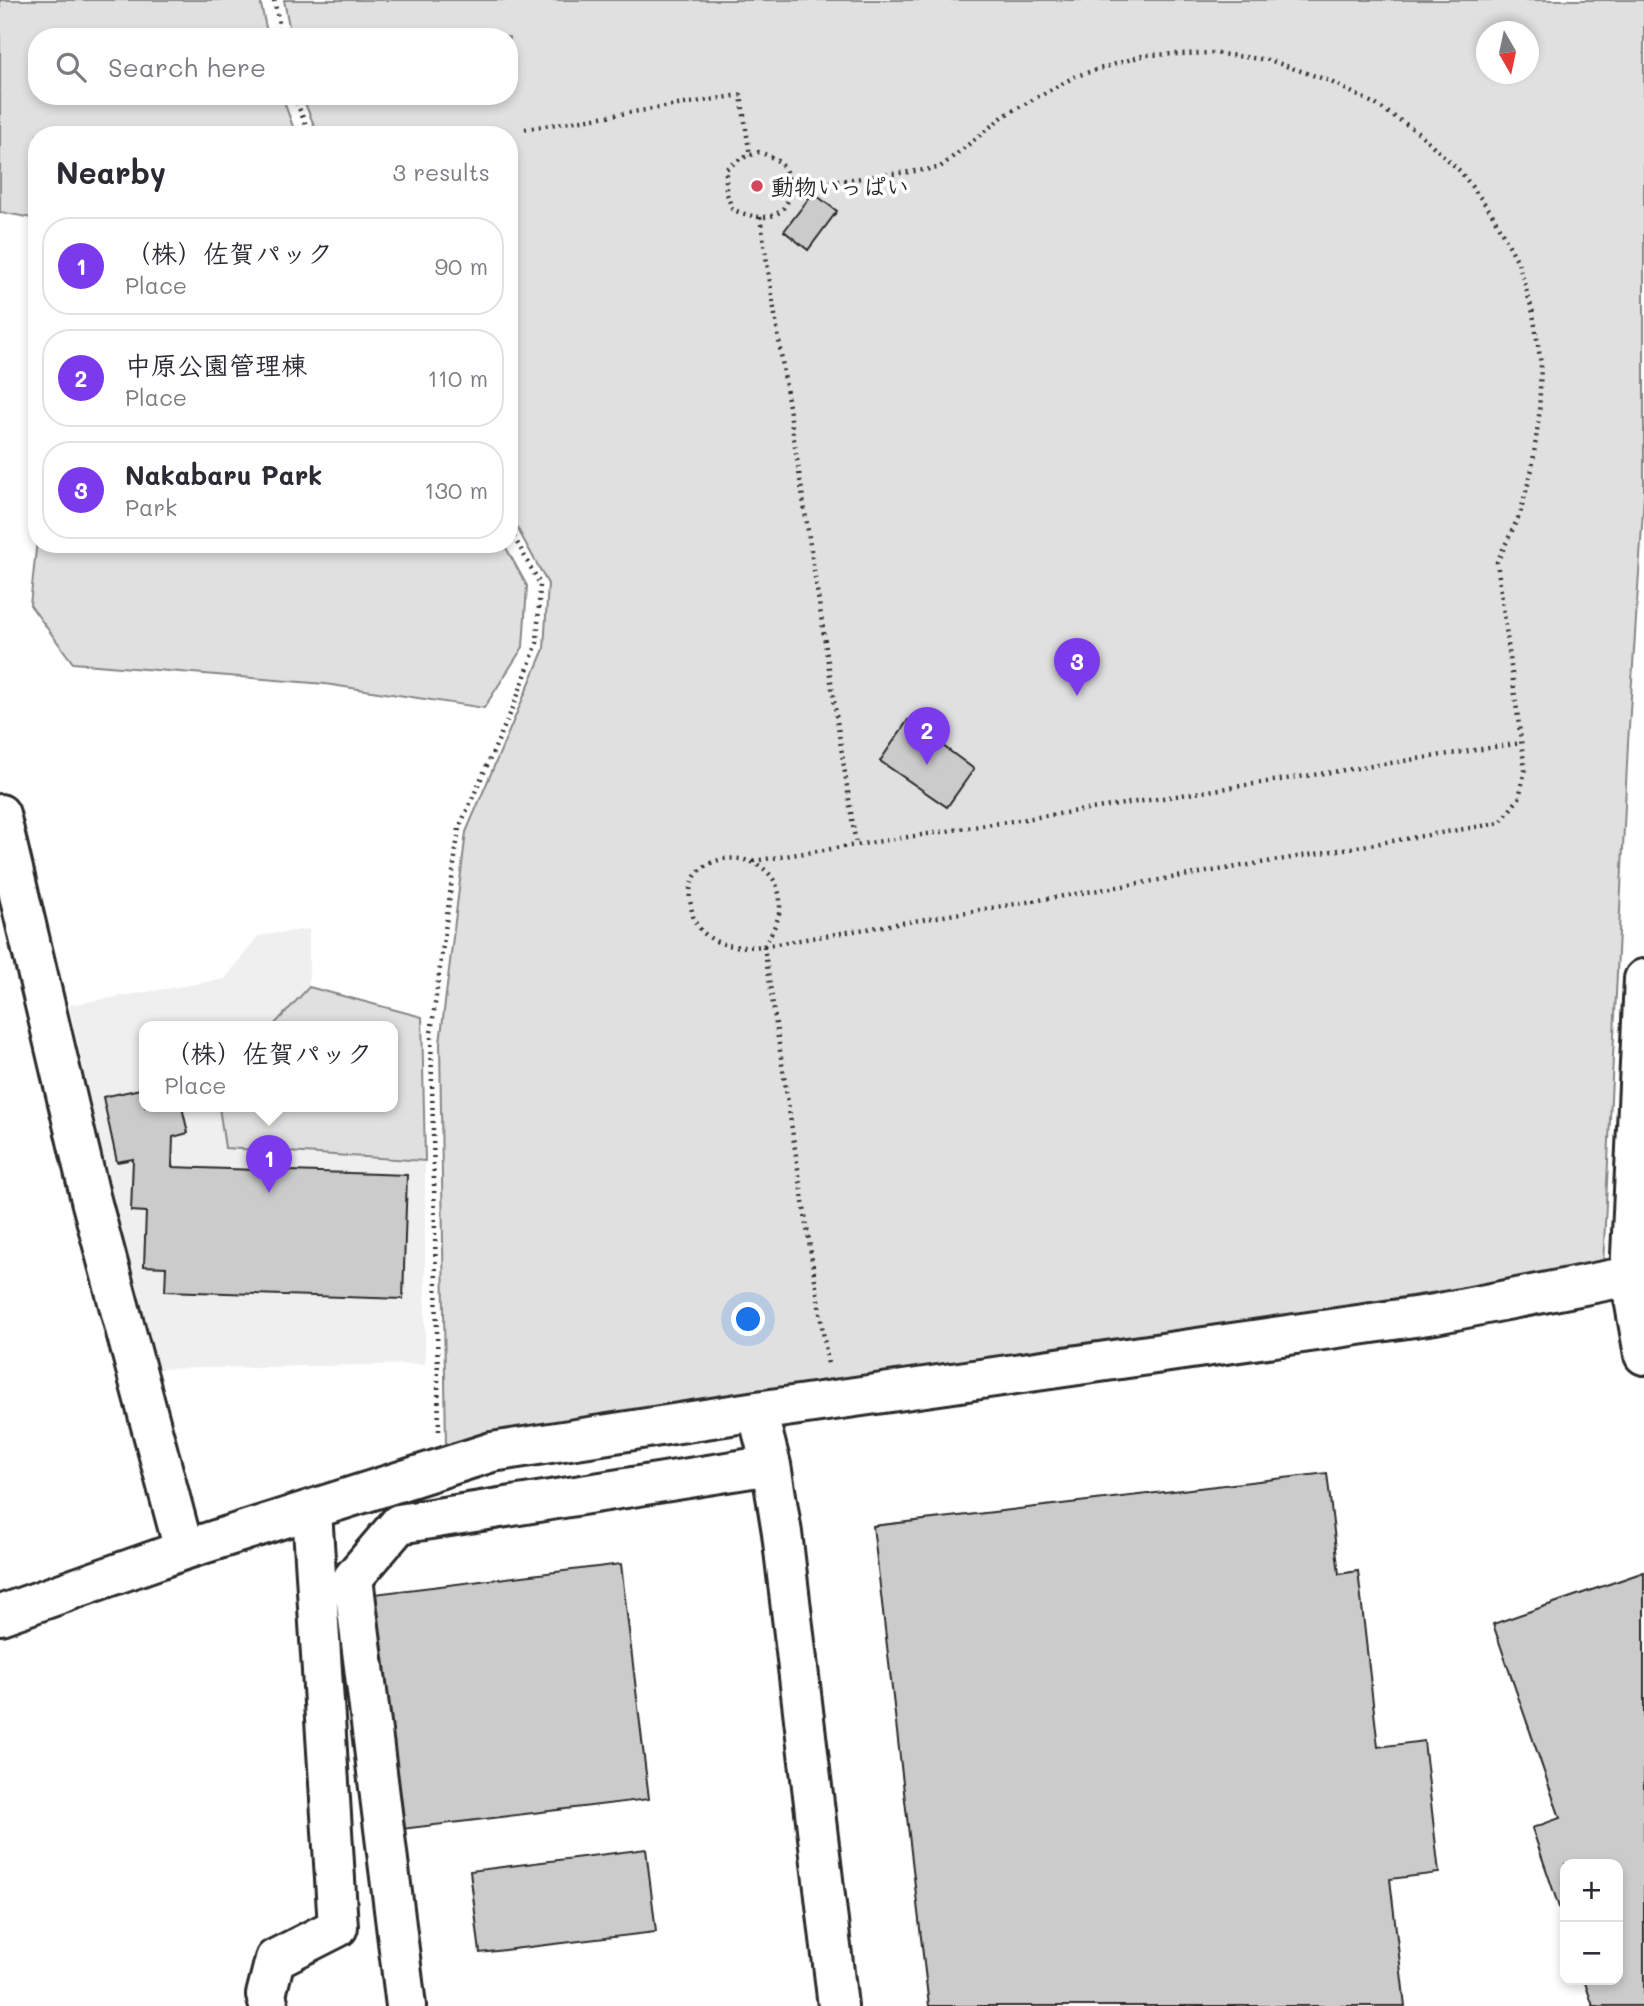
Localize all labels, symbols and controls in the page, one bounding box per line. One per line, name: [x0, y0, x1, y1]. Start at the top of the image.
north arrow: [1476, 21, 1539, 84]
search box: [28, 28, 518, 105]
icon: search: [52, 48, 90, 86]
text: Search here: [108, 50, 266, 84]
text: Nearby: [56, 152, 166, 192]
text: 3 results: [393, 157, 490, 187]
place label: 動物いっぱい: [771, 171, 909, 201]
marker: 動物いっぱい: [749, 178, 765, 194]
text: （株）佐賀パック: [125, 236, 333, 270]
text: 1: [76, 251, 86, 281]
text: 90 m: [435, 251, 488, 281]
text: Place: [125, 270, 187, 300]
text: 中原公園管理棟: [125, 348, 307, 382]
text: 2: [75, 363, 87, 393]
text: 110 m: [428, 363, 488, 393]
text: Place: [125, 382, 187, 412]
text: Nakabaru Park: [125, 458, 322, 492]
text: 3: [74, 475, 88, 505]
text: 130 m: [424, 475, 488, 505]
text: Park: [125, 492, 177, 522]
pin: 3: [1054, 638, 1100, 696]
pin: 2: [904, 707, 950, 765]
popup: [139, 1021, 398, 1112]
text: （株）佐賀パック: [164, 1036, 373, 1070]
text: Place: [164, 1070, 226, 1100]
pin: 1: [246, 1135, 292, 1193]
your location: [731, 1302, 765, 1336]
map controls: [1560, 1859, 1623, 1985]
button: +: [1560, 1859, 1623, 1922]
button: −: [1560, 1922, 1623, 1985]

